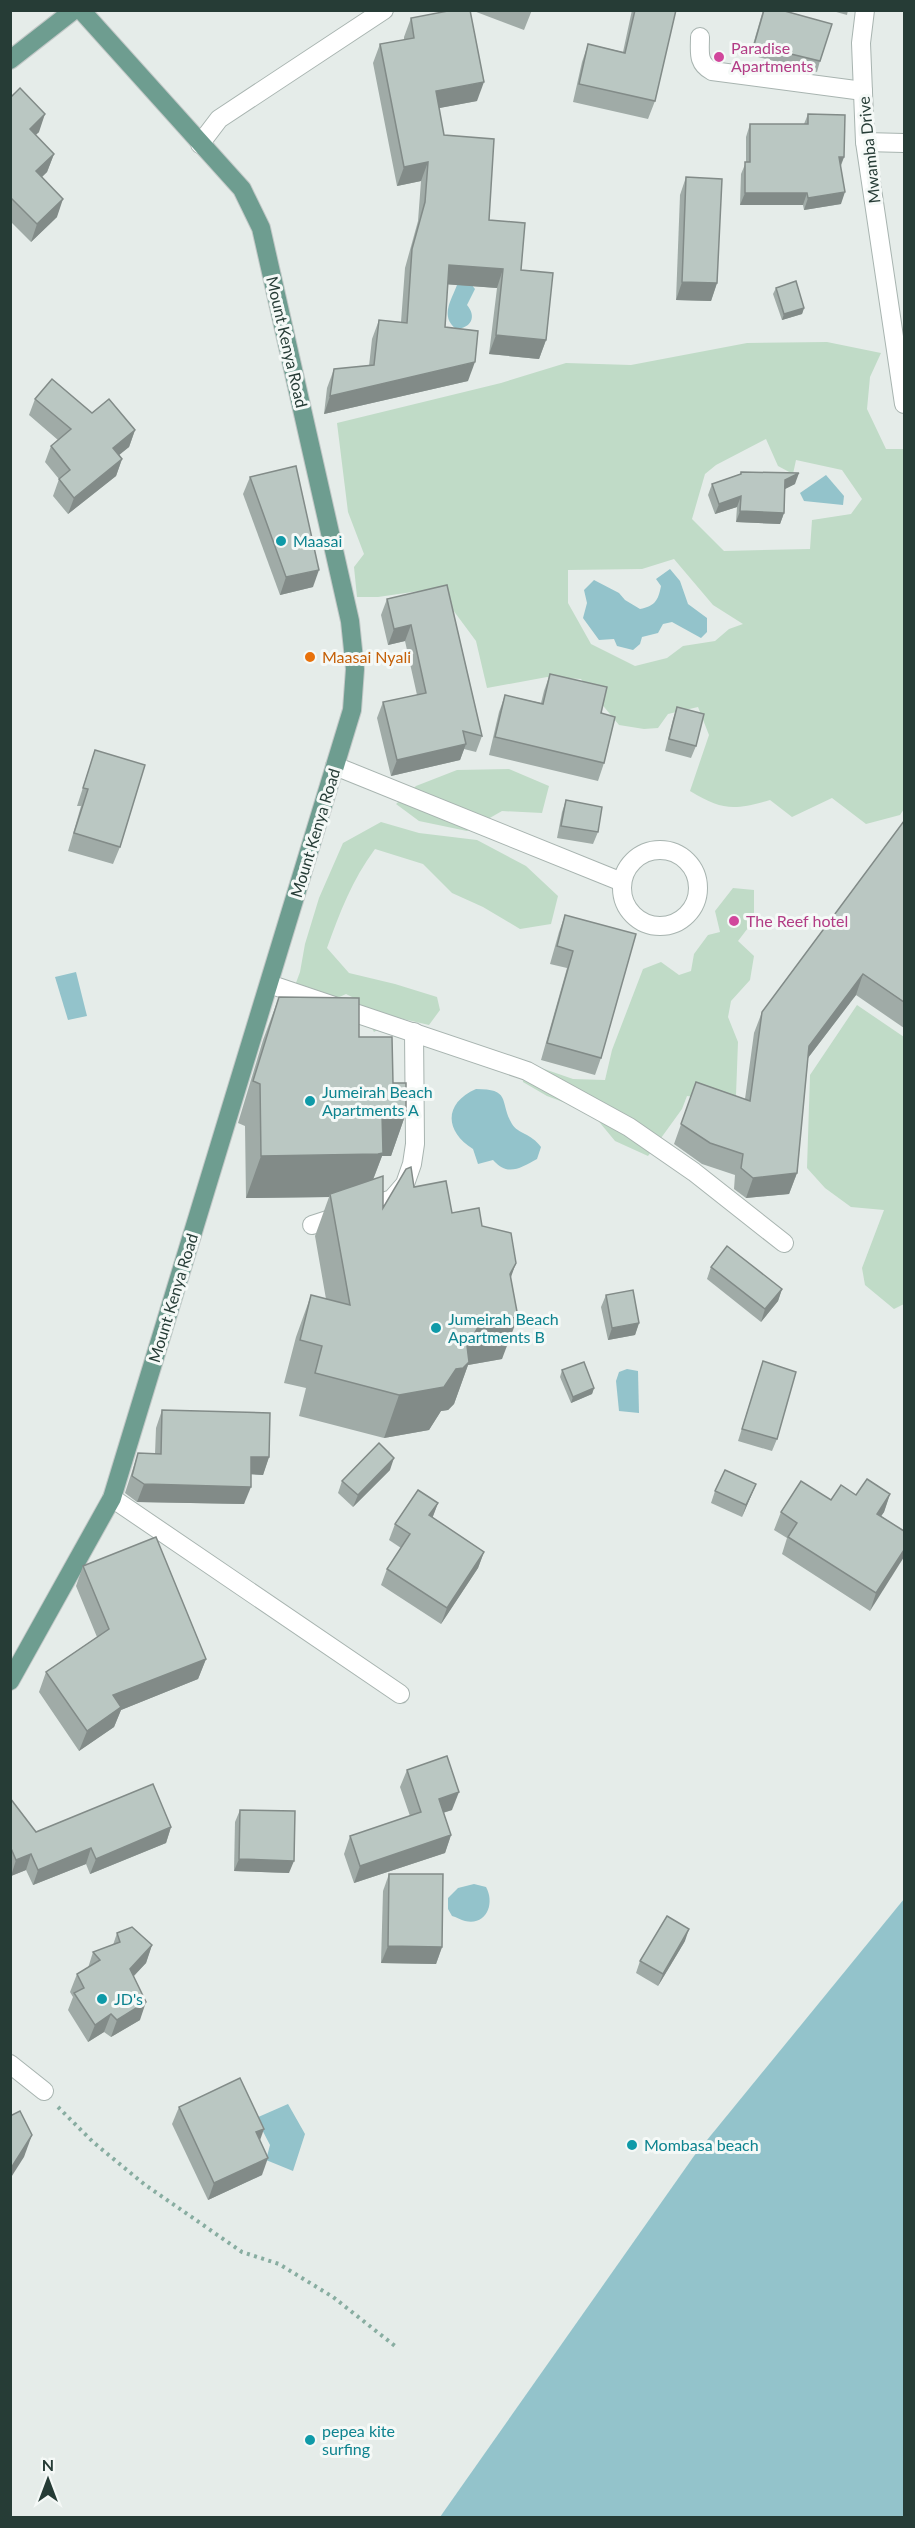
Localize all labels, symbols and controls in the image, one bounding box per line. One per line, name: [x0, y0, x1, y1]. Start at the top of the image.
place label: Paradise Apartments: [731, 38, 813, 75]
marker: Paradise Apartments: [712, 50, 726, 64]
street label: Mwamba Drive: [853, 96, 884, 204]
street label: Mount Kenya Road: [263, 274, 312, 409]
place label: Maasai: [293, 531, 342, 550]
marker: Maasai: [274, 534, 288, 548]
place label: Maasai Nyali: [322, 647, 411, 666]
marker: Maasai Nyali: [303, 650, 317, 664]
street label: Mount Kenya Road: [286, 766, 343, 900]
place label: The Reef hotel: [746, 911, 848, 930]
marker: The Reef hotel: [727, 914, 741, 928]
place label: Jumeirah Beach Apartments A: [322, 1082, 433, 1119]
marker: Jumeirah Beach Apartments A: [303, 1094, 317, 1108]
street label: Mount Kenya Road: [144, 1231, 201, 1365]
place label: Jumeirah Beach Apartments B: [448, 1309, 559, 1346]
marker: Jumeirah Beach Apartments B: [429, 1321, 443, 1335]
place label: JD's: [114, 1989, 143, 2008]
marker: JD's: [95, 1992, 109, 2006]
place label: Mombasa beach: [644, 2135, 759, 2154]
marker: Mombasa beach: [625, 2138, 639, 2152]
place label: pepea kite surfing: [322, 2421, 395, 2458]
marker: pepea kite surfing: [303, 2433, 317, 2447]
north arrow: [18, 2450, 78, 2510]
text: N: [42, 2455, 54, 2474]

